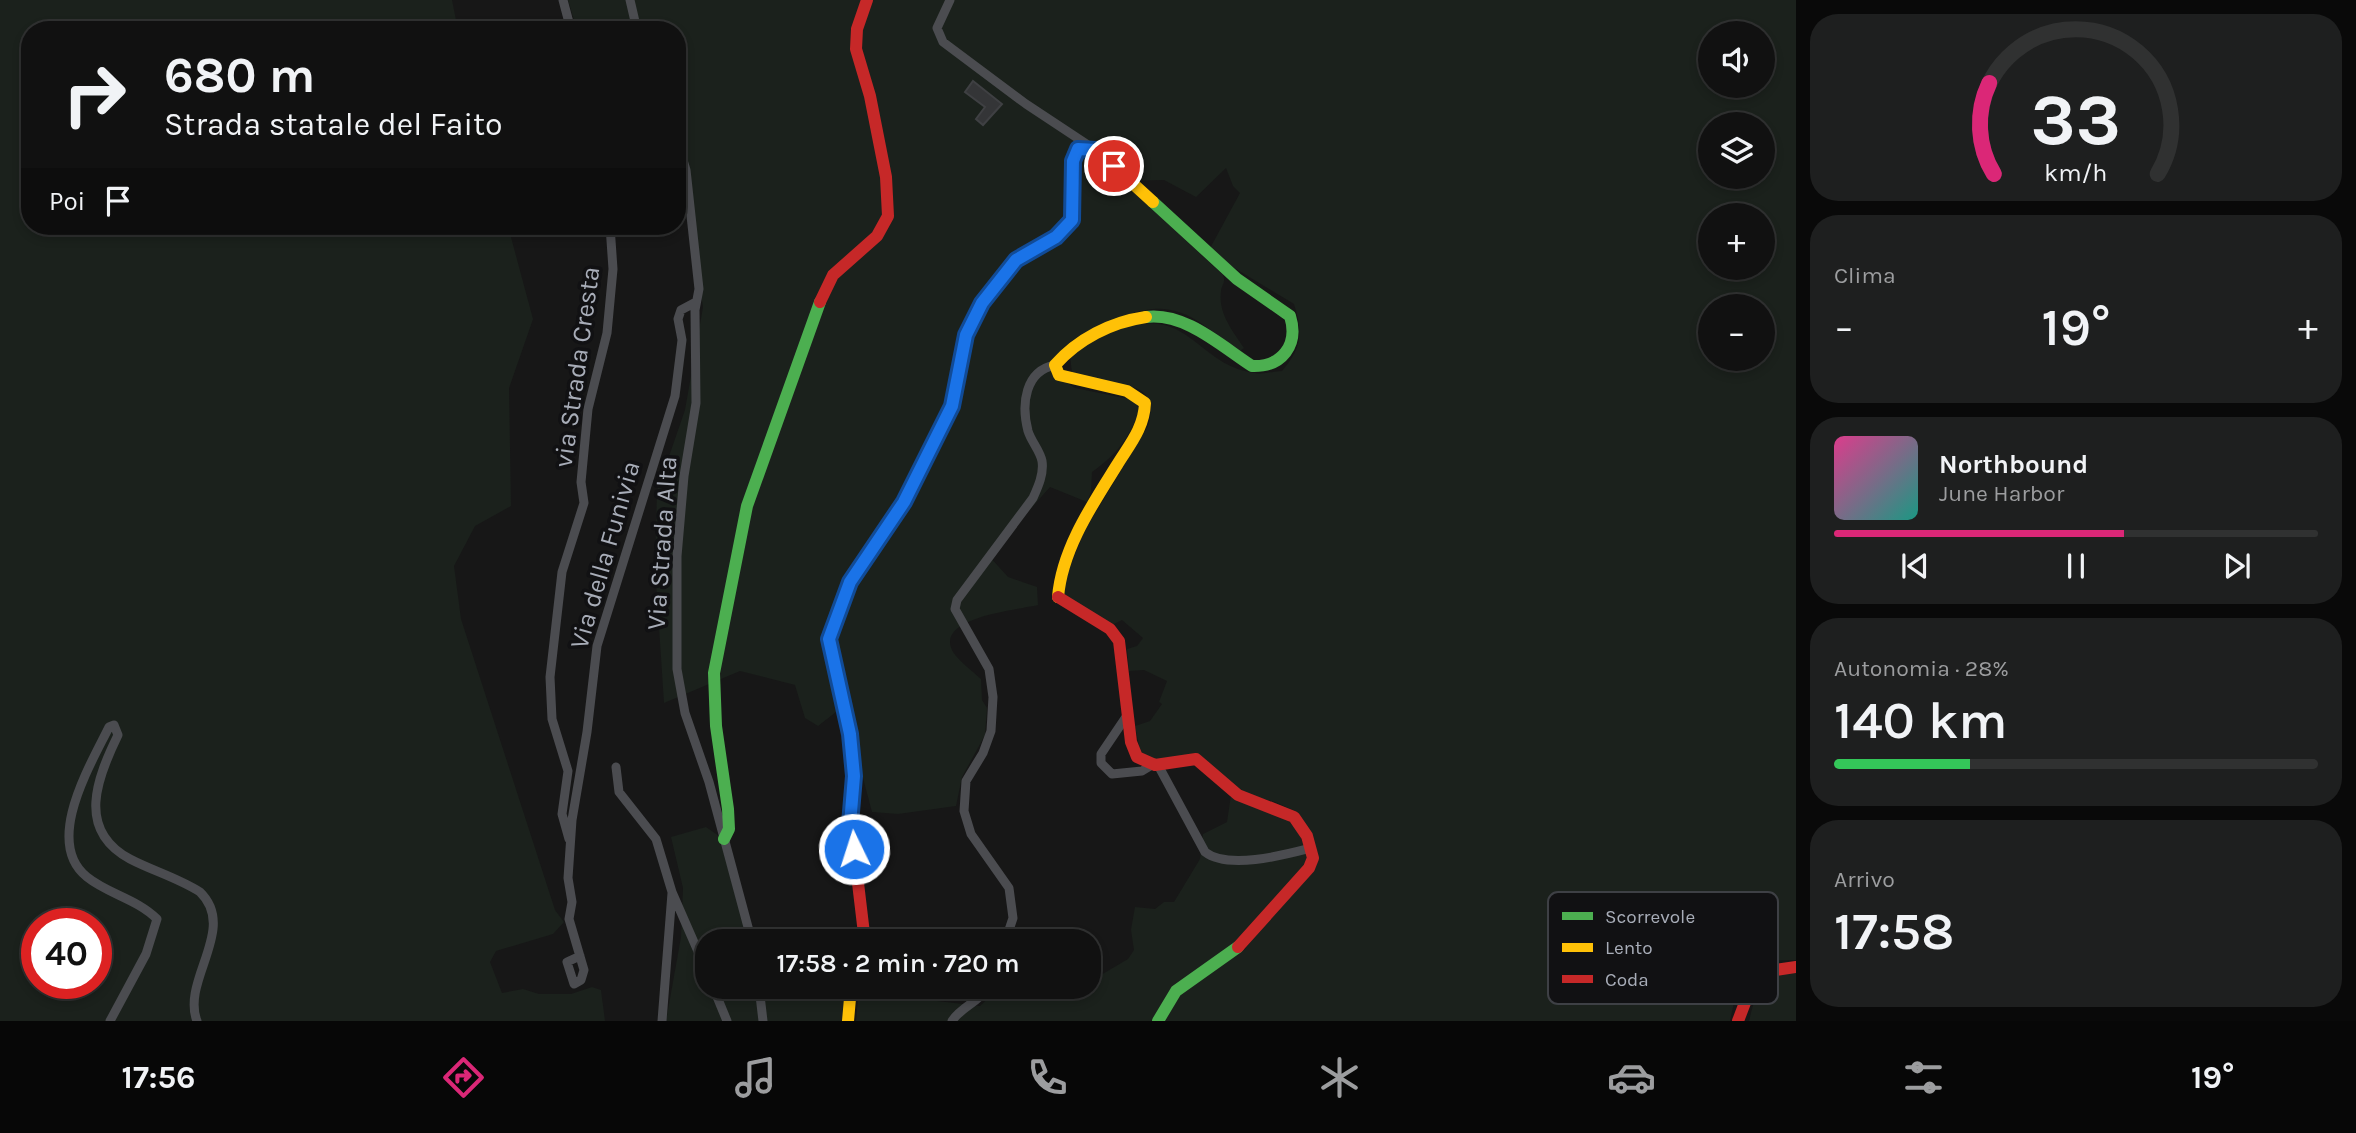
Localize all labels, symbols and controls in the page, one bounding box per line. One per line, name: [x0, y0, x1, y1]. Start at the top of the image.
map controls: [1698, 21, 1775, 371]
button: sound: [1698, 21, 1775, 98]
text: 680 m: [164, 47, 315, 104]
icon: right: [49, 49, 140, 140]
text: 33: [2031, 77, 2121, 162]
text: Strada statale del Faito: [164, 106, 502, 143]
button: layers: [1698, 112, 1775, 189]
pin: [1084, 136, 1144, 196]
icon: arrive: [1095, 147, 1133, 185]
text: km/h: [2044, 158, 2108, 187]
icon: arrive: [99, 182, 137, 220]
text: Poi: [49, 186, 85, 217]
button: +: [1698, 203, 1775, 280]
text: Clima: [1834, 262, 1896, 289]
street label: via Strada Cresta: [548, 264, 606, 470]
button: −: [1698, 294, 1775, 371]
text: 19°: [2042, 297, 2110, 358]
text: −: [1834, 305, 1854, 350]
text: +: [2298, 305, 2318, 350]
text: Northbound: [1939, 449, 2088, 480]
street label: Via Strada Alta: [640, 455, 684, 631]
street label: Via della Funivia: [563, 457, 647, 653]
text: June Harbor: [1939, 480, 2064, 507]
icon: previous: [1896, 547, 1934, 585]
icon: pause: [2057, 547, 2095, 585]
icon: next: [2218, 547, 2256, 585]
text: Autonomia · 28%: [1834, 655, 2009, 682]
text: 140 km: [1834, 690, 2007, 751]
position arrow: [817, 812, 891, 886]
text: Arrivo: [1834, 866, 1895, 893]
legend: [1548, 892, 1778, 1004]
text: 17:58: [1834, 901, 1954, 962]
text: Scorrevole: [1605, 906, 1695, 928]
speed limit sign: 40: [21, 908, 112, 999]
text: Lento: [1605, 937, 1653, 959]
text: 17:58 · 2 min · 720 m: [776, 948, 1020, 979]
text: Coda: [1605, 969, 1649, 991]
icon: directions: [439, 1053, 488, 1102]
icon: music: [731, 1053, 780, 1102]
icon: phone: [1023, 1053, 1072, 1102]
icon: climate: [1315, 1053, 1364, 1102]
icon: car: [1607, 1053, 1656, 1102]
icon: filters: [1899, 1053, 1948, 1102]
text: 17:56: [122, 1059, 196, 1096]
text: 19°: [2191, 1059, 2234, 1096]

